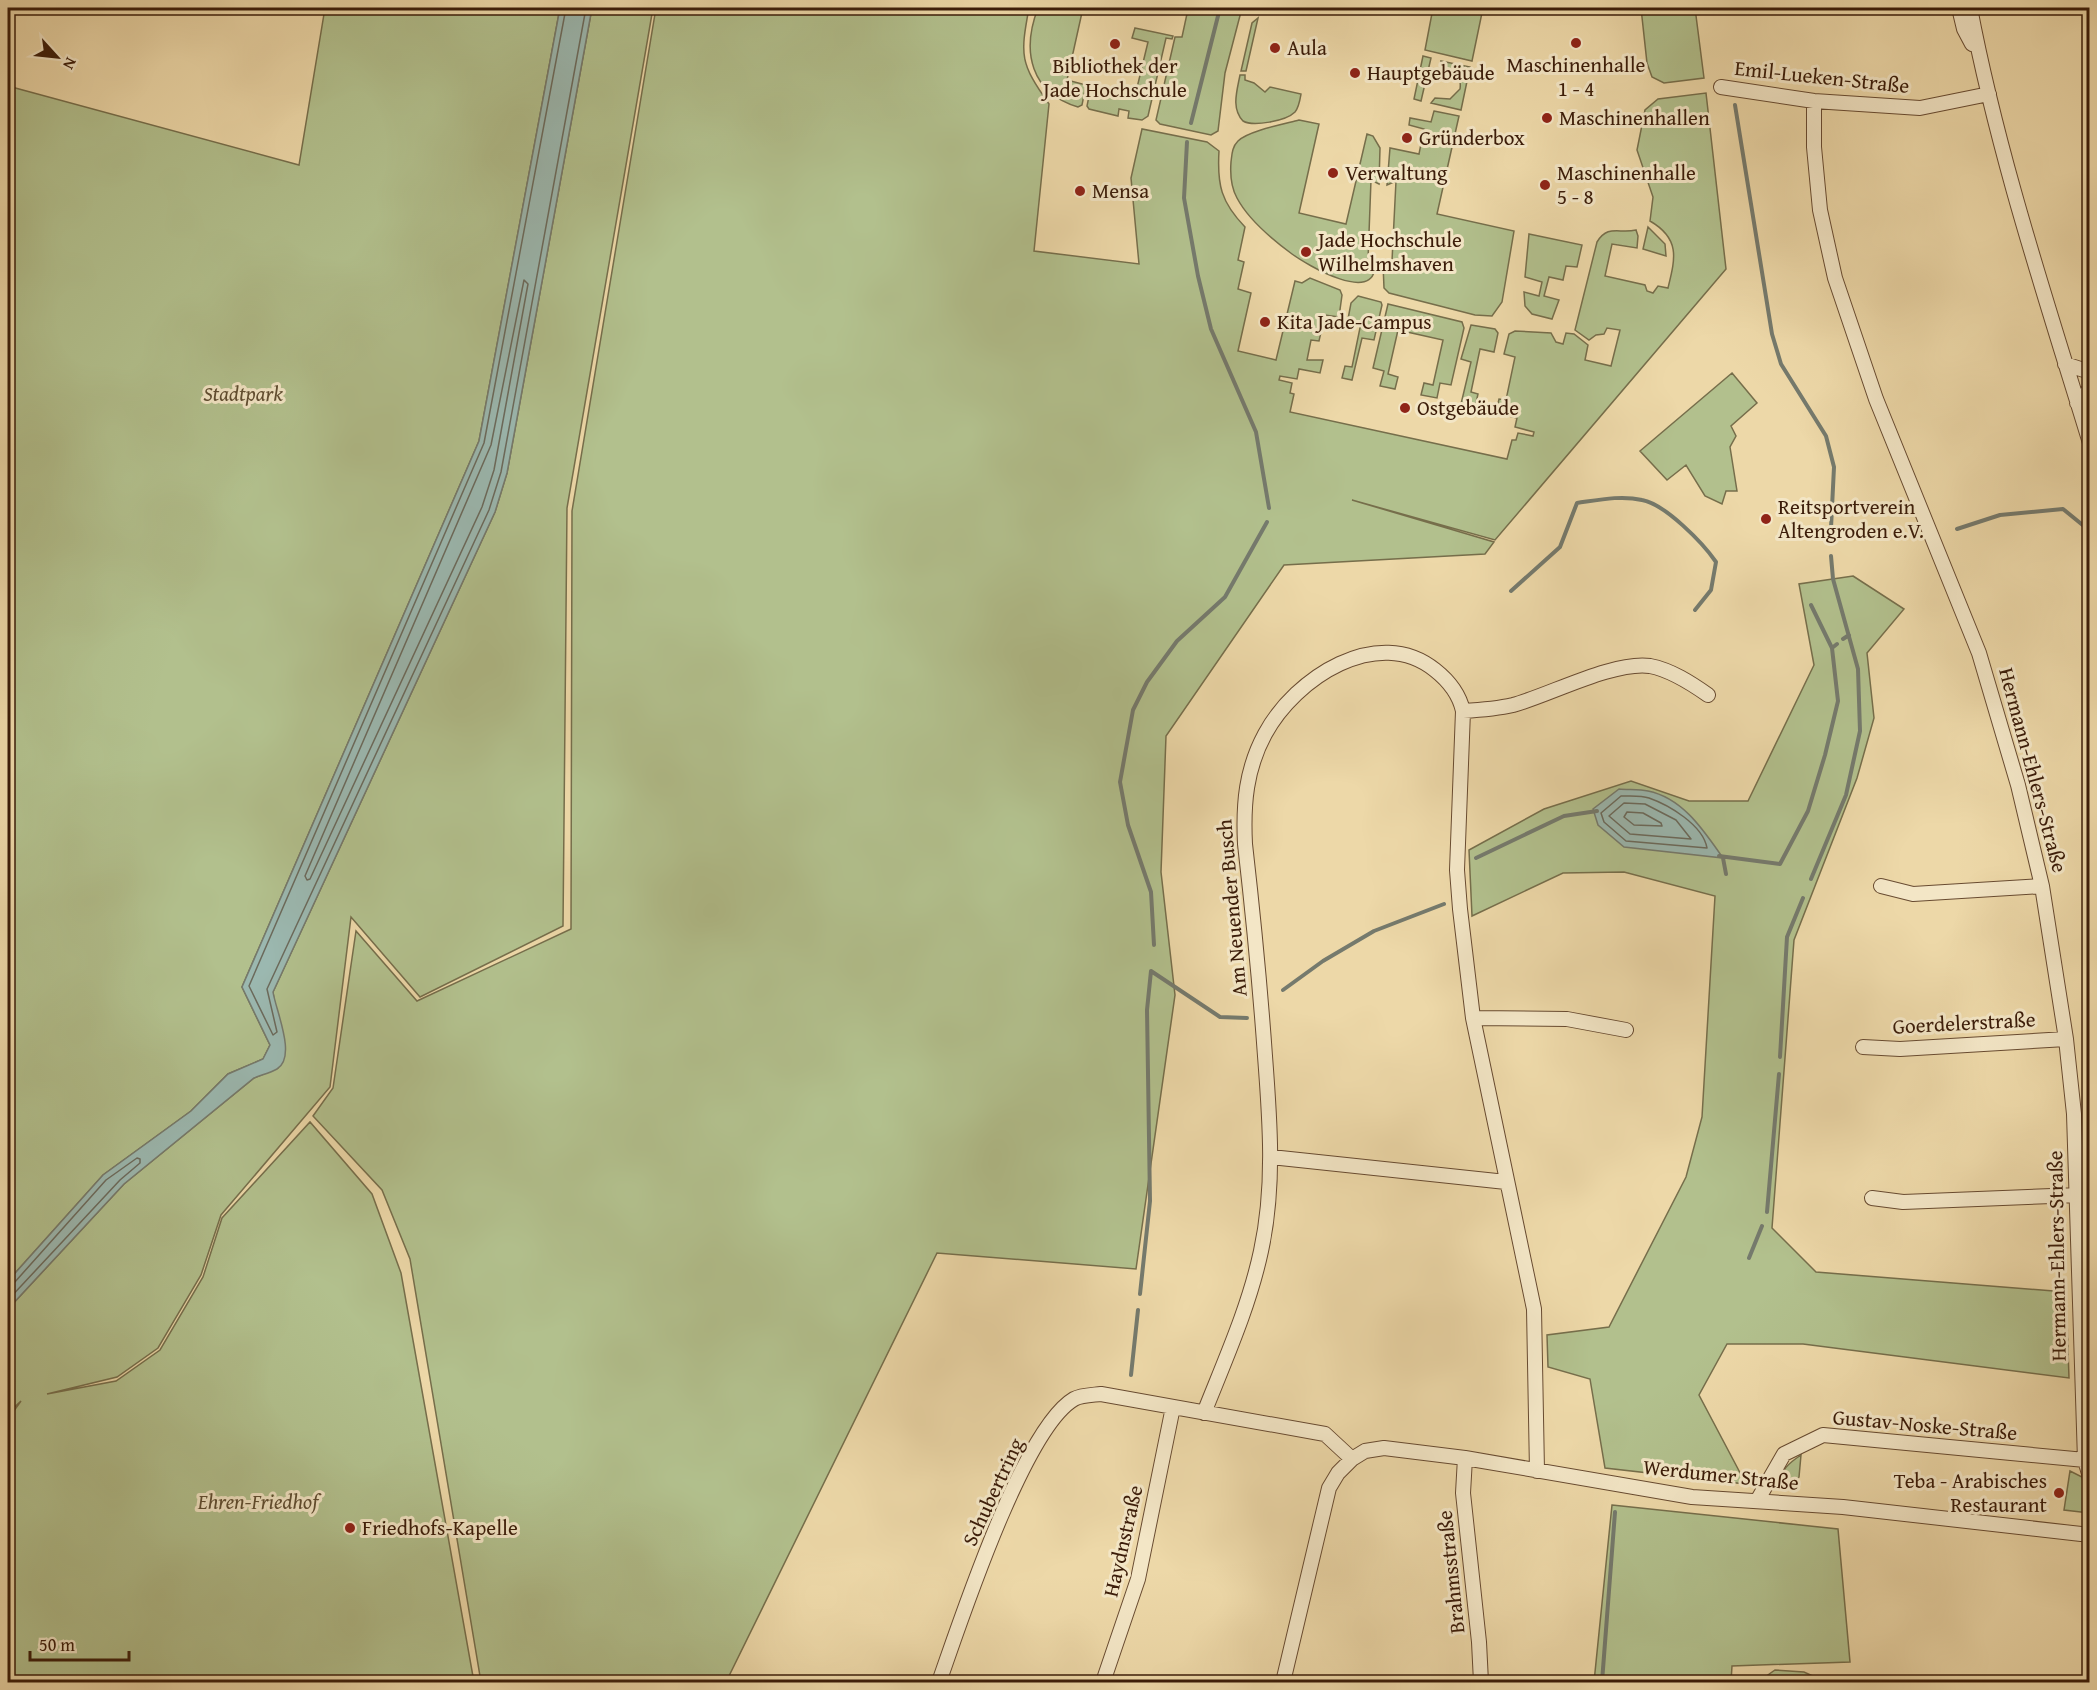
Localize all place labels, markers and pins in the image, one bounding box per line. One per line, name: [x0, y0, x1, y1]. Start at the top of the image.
place label: Aula: [1287, 32, 1327, 63]
marker: Maschinenhalle 1 - 4: [1569, 36, 1583, 50]
marker: Bibliothek der Jade Hochschule: [1108, 37, 1122, 51]
marker: Aula: [1268, 41, 1282, 55]
place label: Maschinenhalle 1 - 4: [1507, 49, 1646, 104]
place label: Bibliothek der Jade Hochschule: [1040, 50, 1187, 105]
place label: Hauptgebäude: [1367, 57, 1495, 88]
marker: Hauptgebäude: [1348, 66, 1362, 80]
place label: Maschinenhallen: [1559, 102, 1710, 133]
marker: Maschinenhallen: [1540, 111, 1554, 125]
place label: Gründerbox: [1419, 122, 1525, 153]
marker: Gründerbox: [1400, 131, 1414, 145]
place label: Verwaltung: [1345, 157, 1448, 188]
place label: Maschinenhalle 5 - 8: [1557, 157, 1696, 212]
marker: Verwaltung: [1326, 166, 1340, 180]
place label: Mensa: [1092, 175, 1149, 206]
marker: Maschinenhalle 5 - 8: [1538, 178, 1552, 192]
marker: Mensa: [1073, 184, 1087, 198]
place label: Jade Hochschule Wilhelmshaven: [1315, 224, 1462, 279]
marker: Jade Hochschule Wilhelmshaven: [1299, 245, 1313, 259]
place label: Kita Jade-Campus: [1277, 306, 1432, 337]
marker: Kita Jade-Campus: [1258, 315, 1272, 329]
place label: Ostgebäude: [1417, 392, 1519, 423]
marker: Ostgebäude: [1398, 401, 1412, 415]
place label: Reitsportverein Altengroden e.V.: [1778, 491, 1924, 546]
marker: Reitsportverein Altengroden e.V.: [1759, 512, 1773, 526]
place label: Teba - Arabisches Restaurant: [1894, 1465, 2048, 1520]
marker: Teba - Arabisches Restaurant: [2052, 1486, 2066, 1500]
place label: Friedhofs-Kapelle: [362, 1512, 518, 1543]
marker: Friedhofs-Kapelle: [343, 1521, 357, 1535]

